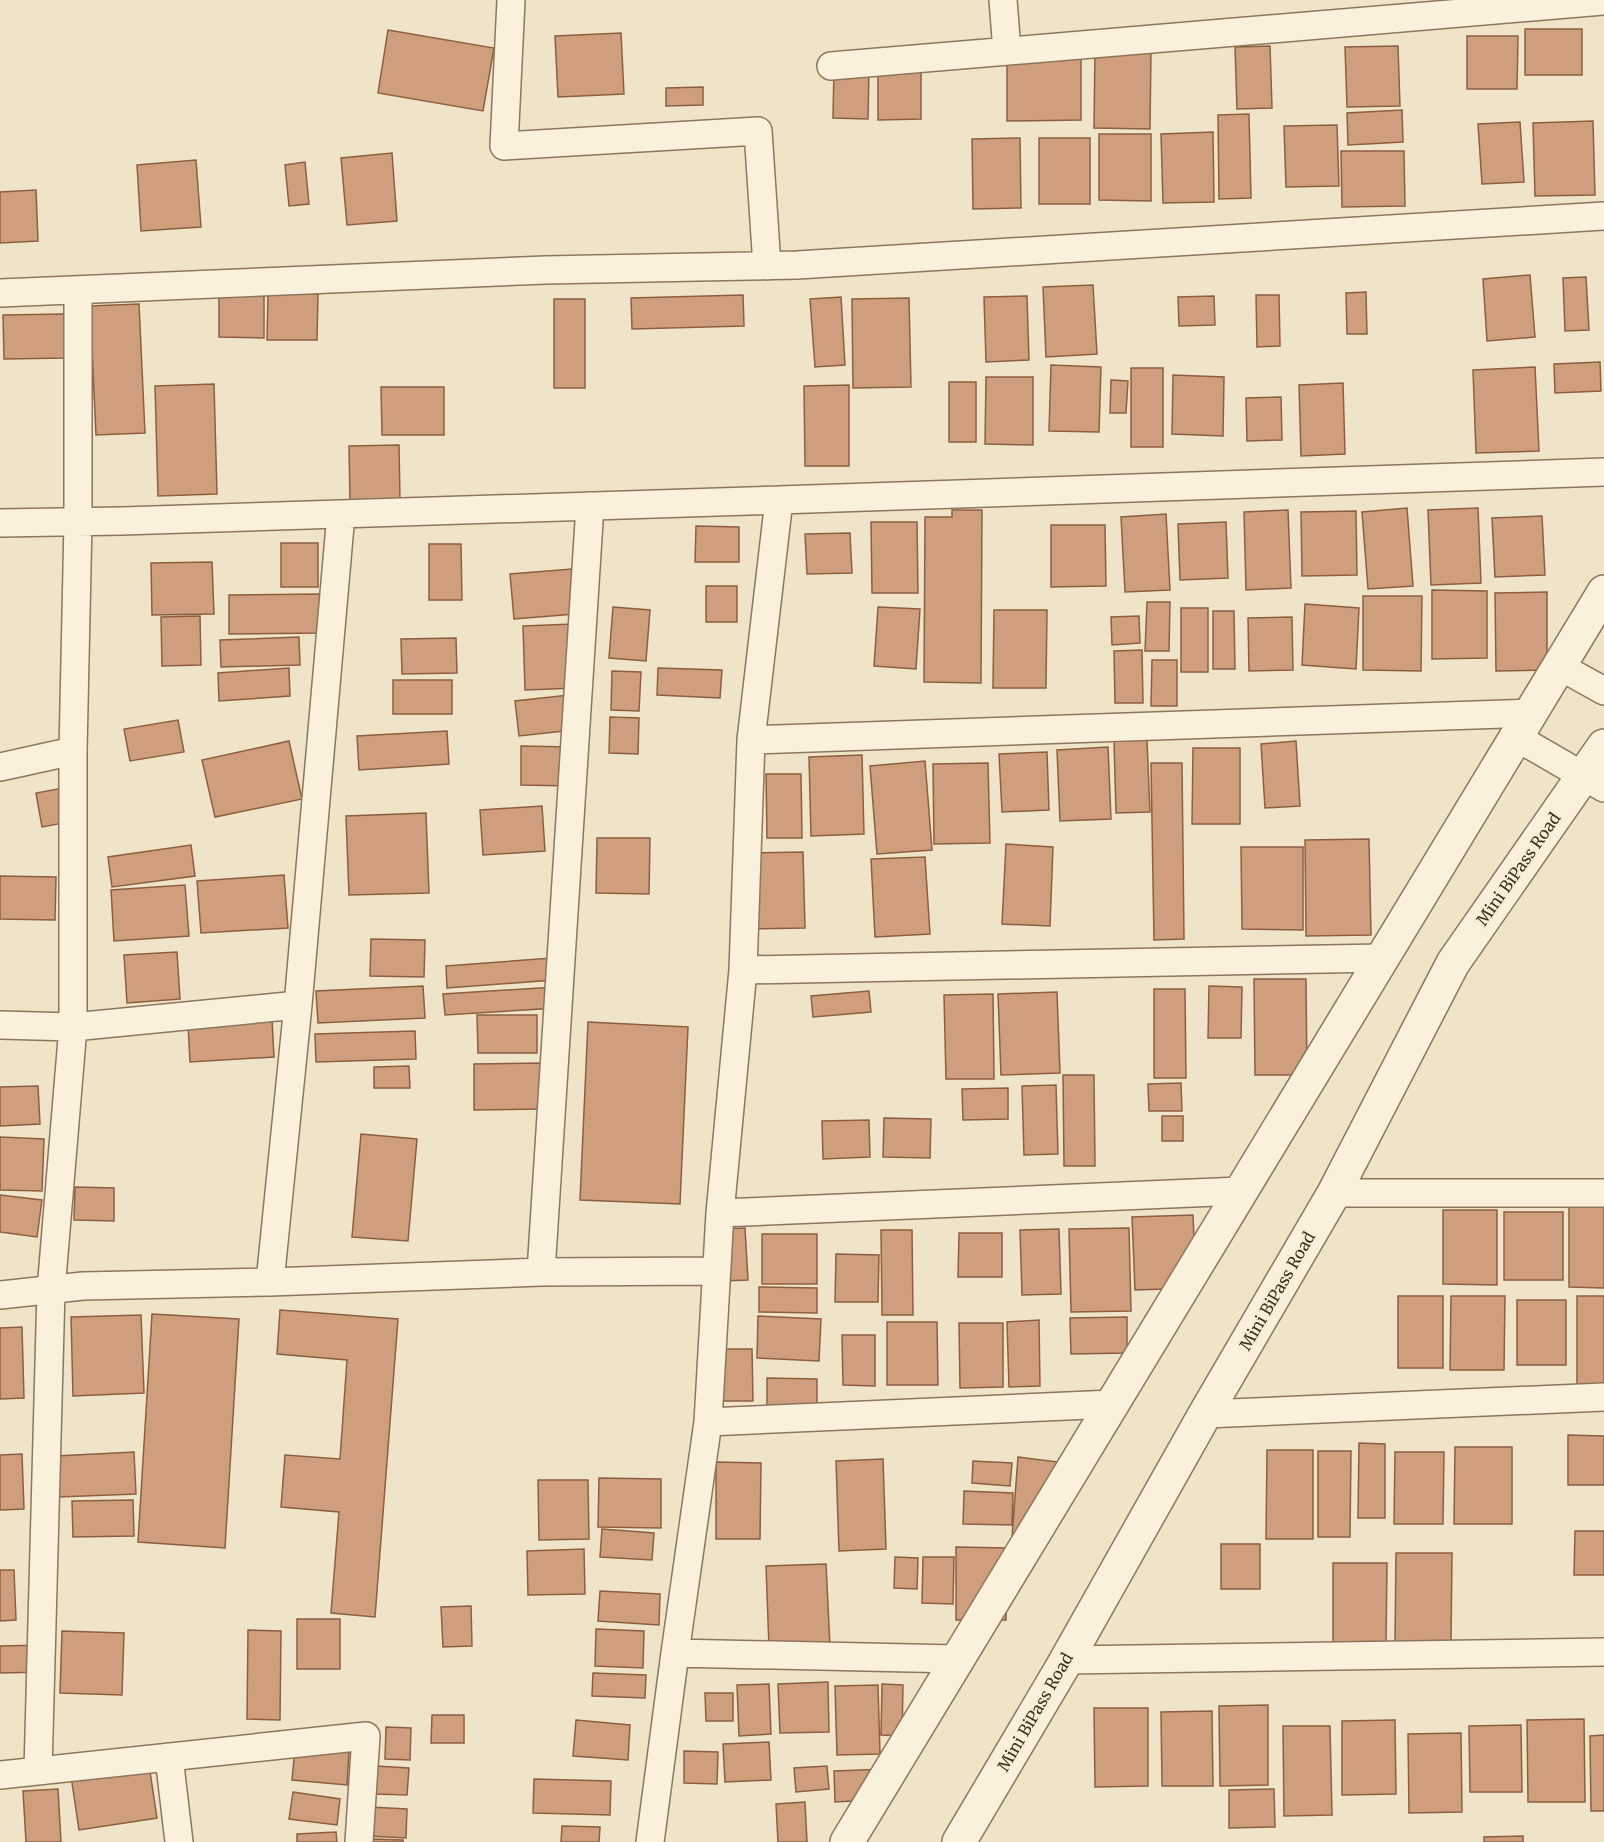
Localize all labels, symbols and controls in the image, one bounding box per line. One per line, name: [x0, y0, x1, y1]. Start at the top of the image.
street label: Mini BiPass Road: [1472, 808, 1565, 929]
street label: Mini BiPass Road: [1235, 1228, 1319, 1354]
street label: Mini BiPass Road: [993, 1649, 1077, 1775]

